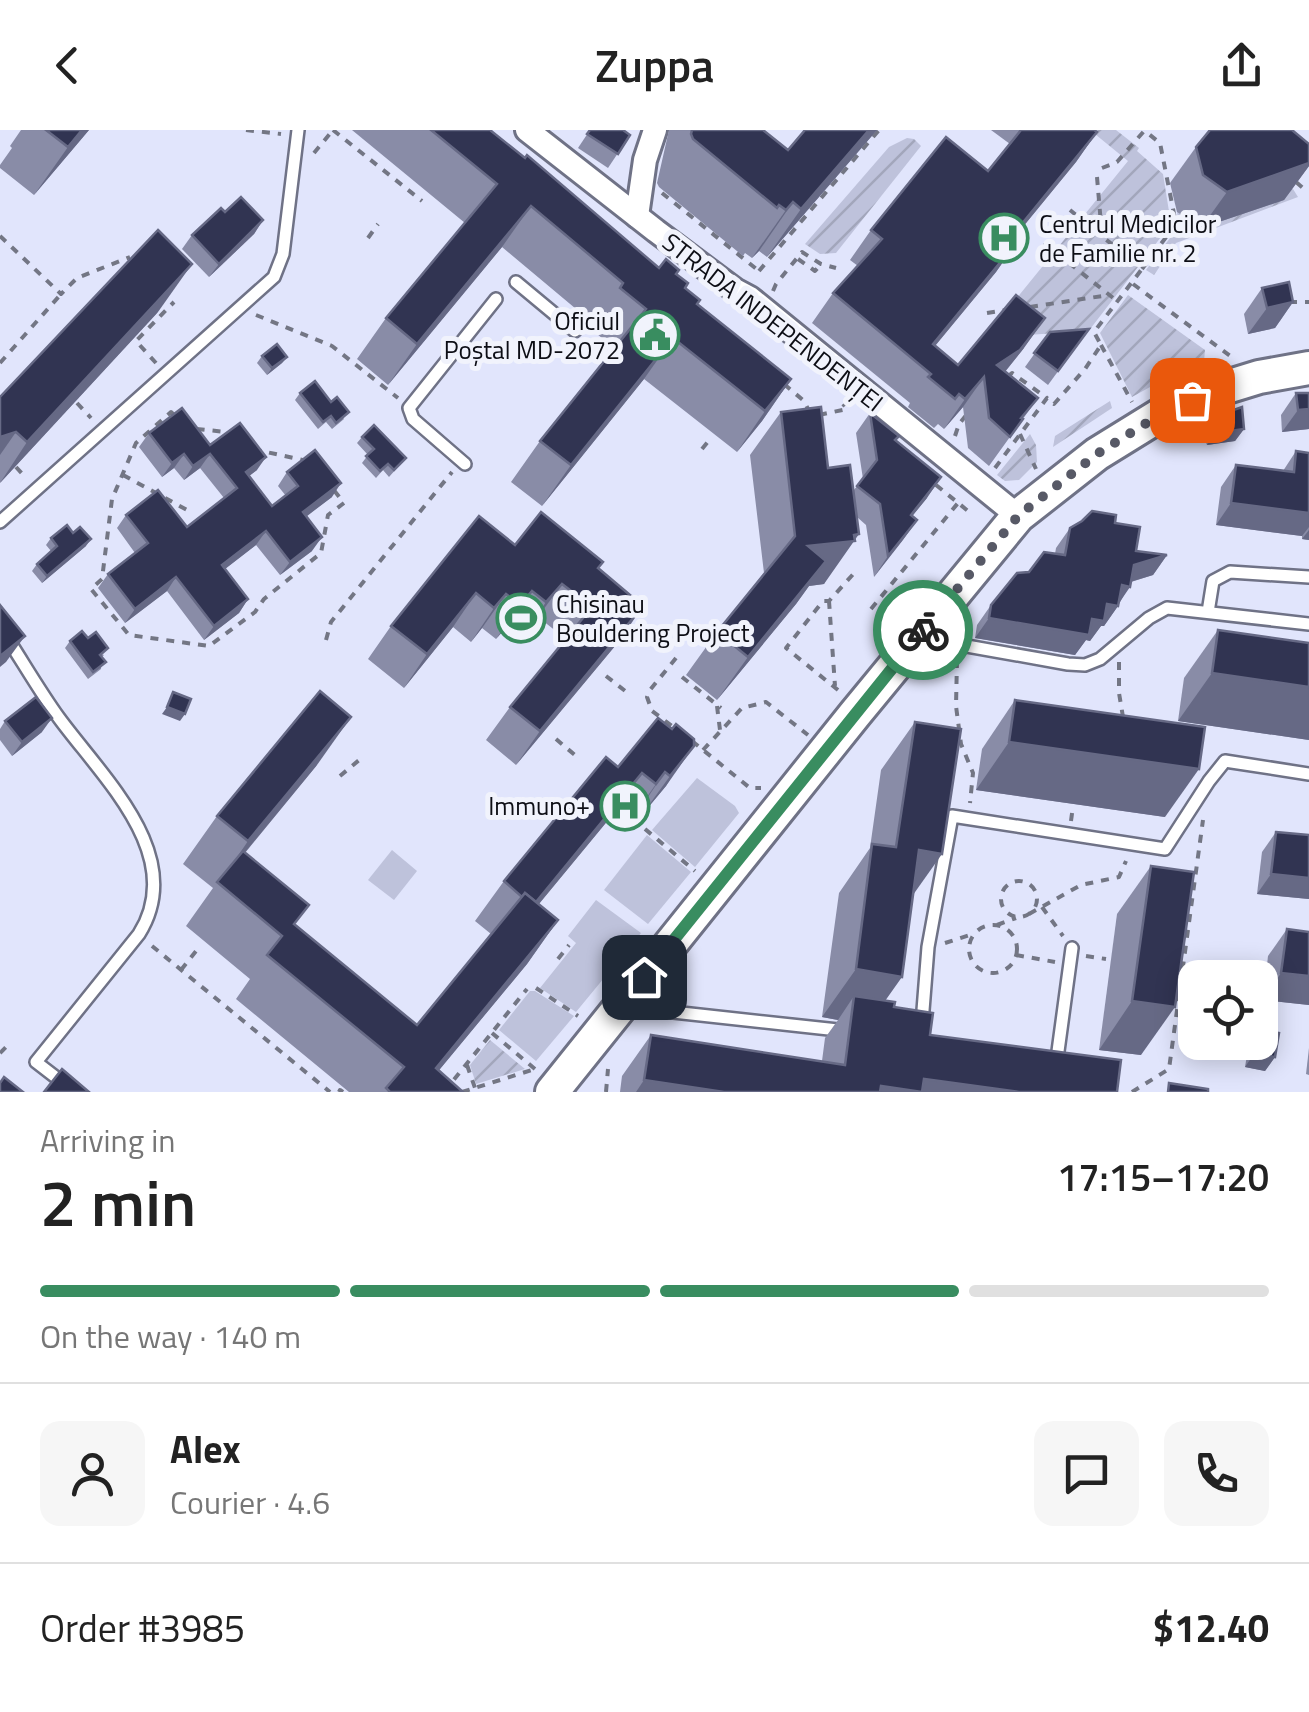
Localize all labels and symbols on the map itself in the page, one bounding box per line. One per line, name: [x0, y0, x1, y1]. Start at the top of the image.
place label: Centrul Medicilor de Familie nr. 2: [1039, 205, 1217, 272]
hospital icon: Centrul Medicilor de Familie nr. 2: [978, 212, 1030, 264]
street label: STRADA INDEPENDENȚEI: [654, 223, 892, 421]
place label: Oficiul Poștal MD-2072: [444, 302, 620, 369]
public building icon: Oficiul Poștal MD-2072: [629, 309, 681, 361]
pin: [1150, 358, 1235, 443]
courier: [873, 580, 973, 680]
place label: Chisinau Bouldering Project: [556, 585, 750, 652]
sports icon: Chisinau Bouldering Project: [495, 592, 547, 644]
hospital icon: Immuno+: [599, 780, 651, 832]
place label: Immuno+: [488, 787, 590, 825]
pin: [602, 935, 687, 1020]

